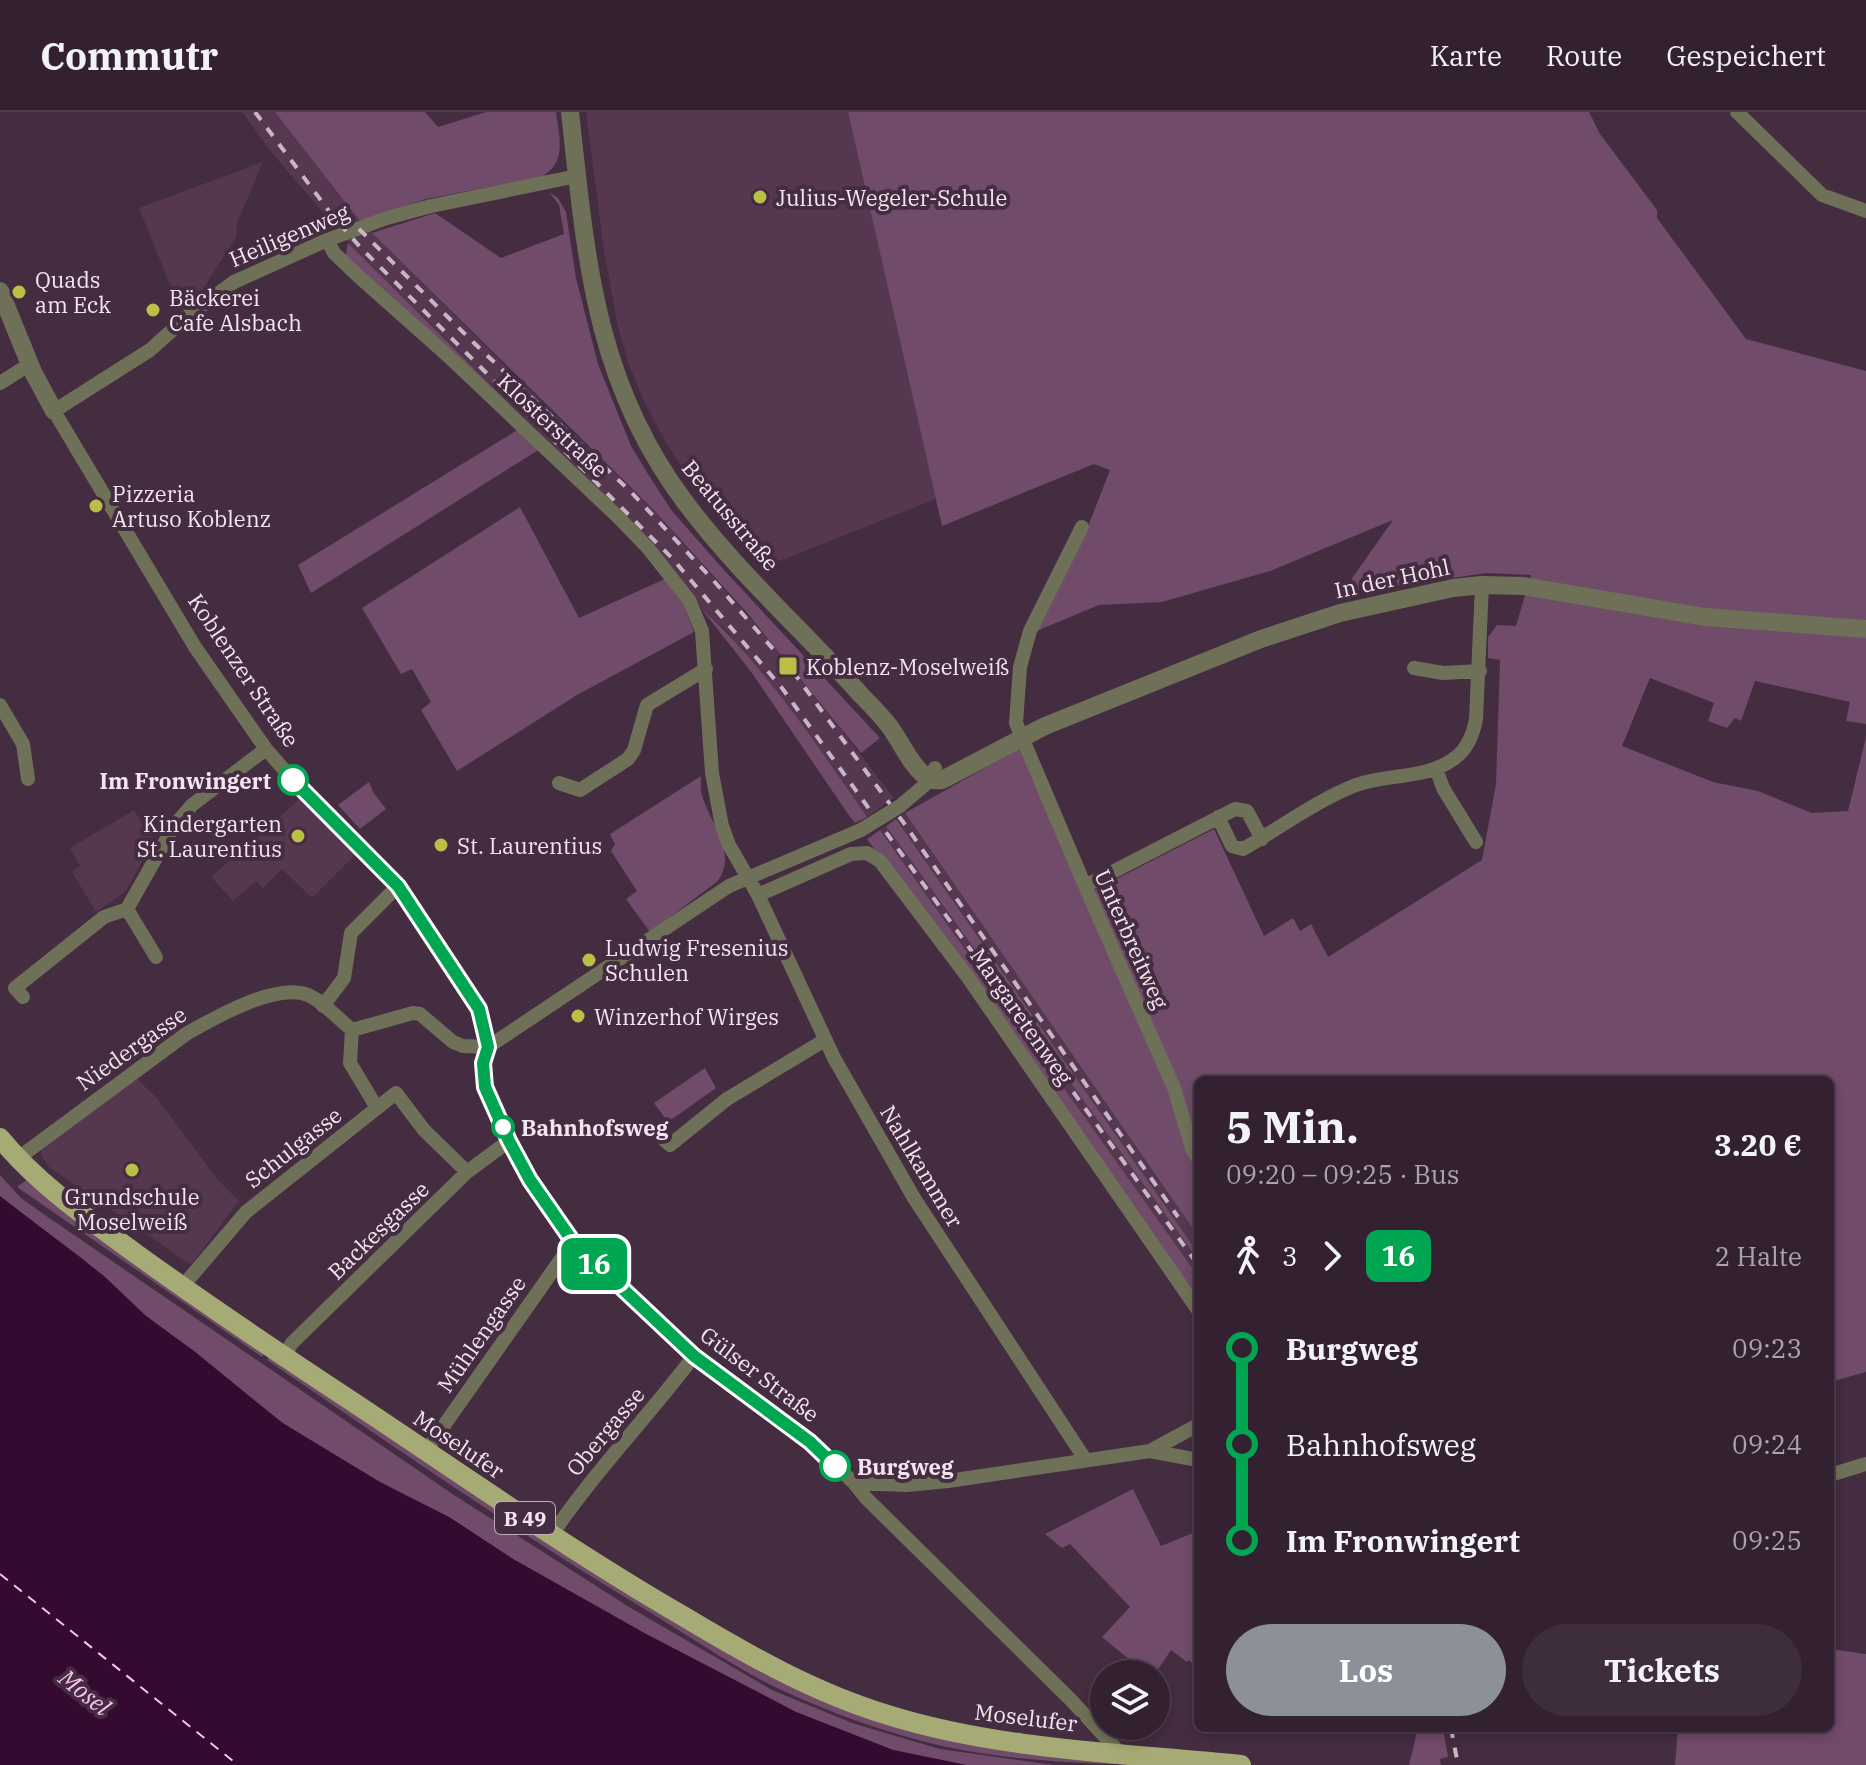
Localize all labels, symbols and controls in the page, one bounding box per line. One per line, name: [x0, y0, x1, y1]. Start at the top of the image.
text: Commutr: [40, 31, 218, 80]
text: Karte: [1430, 37, 1502, 74]
text: Route: [1546, 37, 1622, 74]
text: Gespeichert: [1666, 37, 1826, 74]
place label: Julius-Wegeler-Schule: [776, 183, 1007, 212]
marker: Julius-Wegeler-Schule: [751, 188, 769, 206]
street label: Heiligenweg: [225, 197, 353, 273]
place label: Quads am Eck: [35, 265, 111, 319]
marker: Quads am Eck: [10, 283, 28, 301]
place label: Bäckerei Cafe Alsbach: [169, 283, 302, 337]
marker: Bäckerei Cafe Alsbach: [144, 301, 162, 319]
street label: Klosterstraße: [492, 367, 614, 483]
street label: Beatusstraße: [676, 453, 786, 577]
place label: Pizzeria Artuso Koblenz: [112, 479, 271, 533]
marker: Pizzeria Artuso Koblenz: [87, 497, 105, 515]
street label: In der Hohl: [1332, 552, 1452, 604]
street label: Koblenzer Straße: [182, 588, 306, 752]
place label: Koblenz-Moselweiß: [806, 652, 1009, 681]
marker: Koblenz-Moselweiß: [777, 655, 799, 677]
marker: Im Fronwingert: [278, 765, 308, 795]
place label: Im Fronwingert: [100, 766, 271, 795]
place label: Kindergarten St. Laurentius: [137, 809, 282, 863]
marker: Kindergarten St. Laurentius: [289, 827, 307, 845]
place label: St. Laurentius: [457, 831, 602, 860]
marker: St. Laurentius: [432, 836, 450, 854]
street label: Unterbreitweg: [1088, 865, 1176, 1013]
place label: Ludwig Fresenius Schulen: [605, 933, 789, 987]
street label: Margaretenweg: [964, 942, 1080, 1090]
marker: Ludwig Fresenius Schulen: [580, 951, 598, 969]
street label: Niedergasse: [70, 999, 192, 1097]
place label: Winzerhof Wirges: [594, 1002, 779, 1031]
marker: Winzerhof Wirges: [569, 1007, 587, 1025]
text: 5 Min.: [1226, 1098, 1359, 1155]
street label: Schulgasse: [239, 1100, 347, 1194]
street label: Nahlkammer: [874, 1100, 970, 1233]
place label: Bahnhofsweg: [521, 1113, 669, 1142]
marker: Bahnhofsweg: [492, 1116, 514, 1138]
text: 3.20 €: [1714, 1125, 1802, 1164]
text: 09:20 – 09:25 · Bus: [1226, 1157, 1460, 1191]
marker: Grundschule Moselweiß: [123, 1161, 141, 1179]
street label: Backesgasse: [321, 1174, 435, 1286]
place label: Grundschule Moselweiß: [65, 1182, 199, 1236]
icon: walk: [1226, 1234, 1270, 1278]
icon: forward: [1310, 1234, 1354, 1278]
text: 16: [1382, 1237, 1415, 1274]
line badge: 16: [558, 1238, 630, 1290]
text: 3: [1282, 1239, 1298, 1273]
text: 2 Halte: [1715, 1239, 1802, 1273]
text: 16: [577, 1245, 611, 1282]
street label: Mühlengasse: [430, 1270, 532, 1398]
street label: Gülser Straße: [695, 1320, 825, 1428]
text: Burgweg: [1286, 1329, 1418, 1368]
text: 09:23: [1732, 1331, 1802, 1365]
street label: Obergasse: [559, 1380, 651, 1482]
street label: Moselufer: [408, 1403, 510, 1485]
text: Bahnhofsweg: [1286, 1425, 1476, 1464]
text: 09:24: [1732, 1427, 1802, 1461]
marker: Burgweg: [820, 1451, 850, 1481]
place label: Burgweg: [857, 1452, 954, 1481]
road number: B 49: [495, 1502, 555, 1534]
text: Im Fronwingert: [1286, 1521, 1520, 1560]
text: 09:25: [1732, 1523, 1802, 1557]
button: Los: [1226, 1624, 1506, 1716]
button: Tickets: [1522, 1624, 1802, 1716]
map controls: [1090, 1660, 1170, 1740]
button: layers: [1090, 1660, 1170, 1740]
water label: Mosel: [52, 1661, 118, 1723]
street label: Moselufer: [973, 1696, 1079, 1738]

